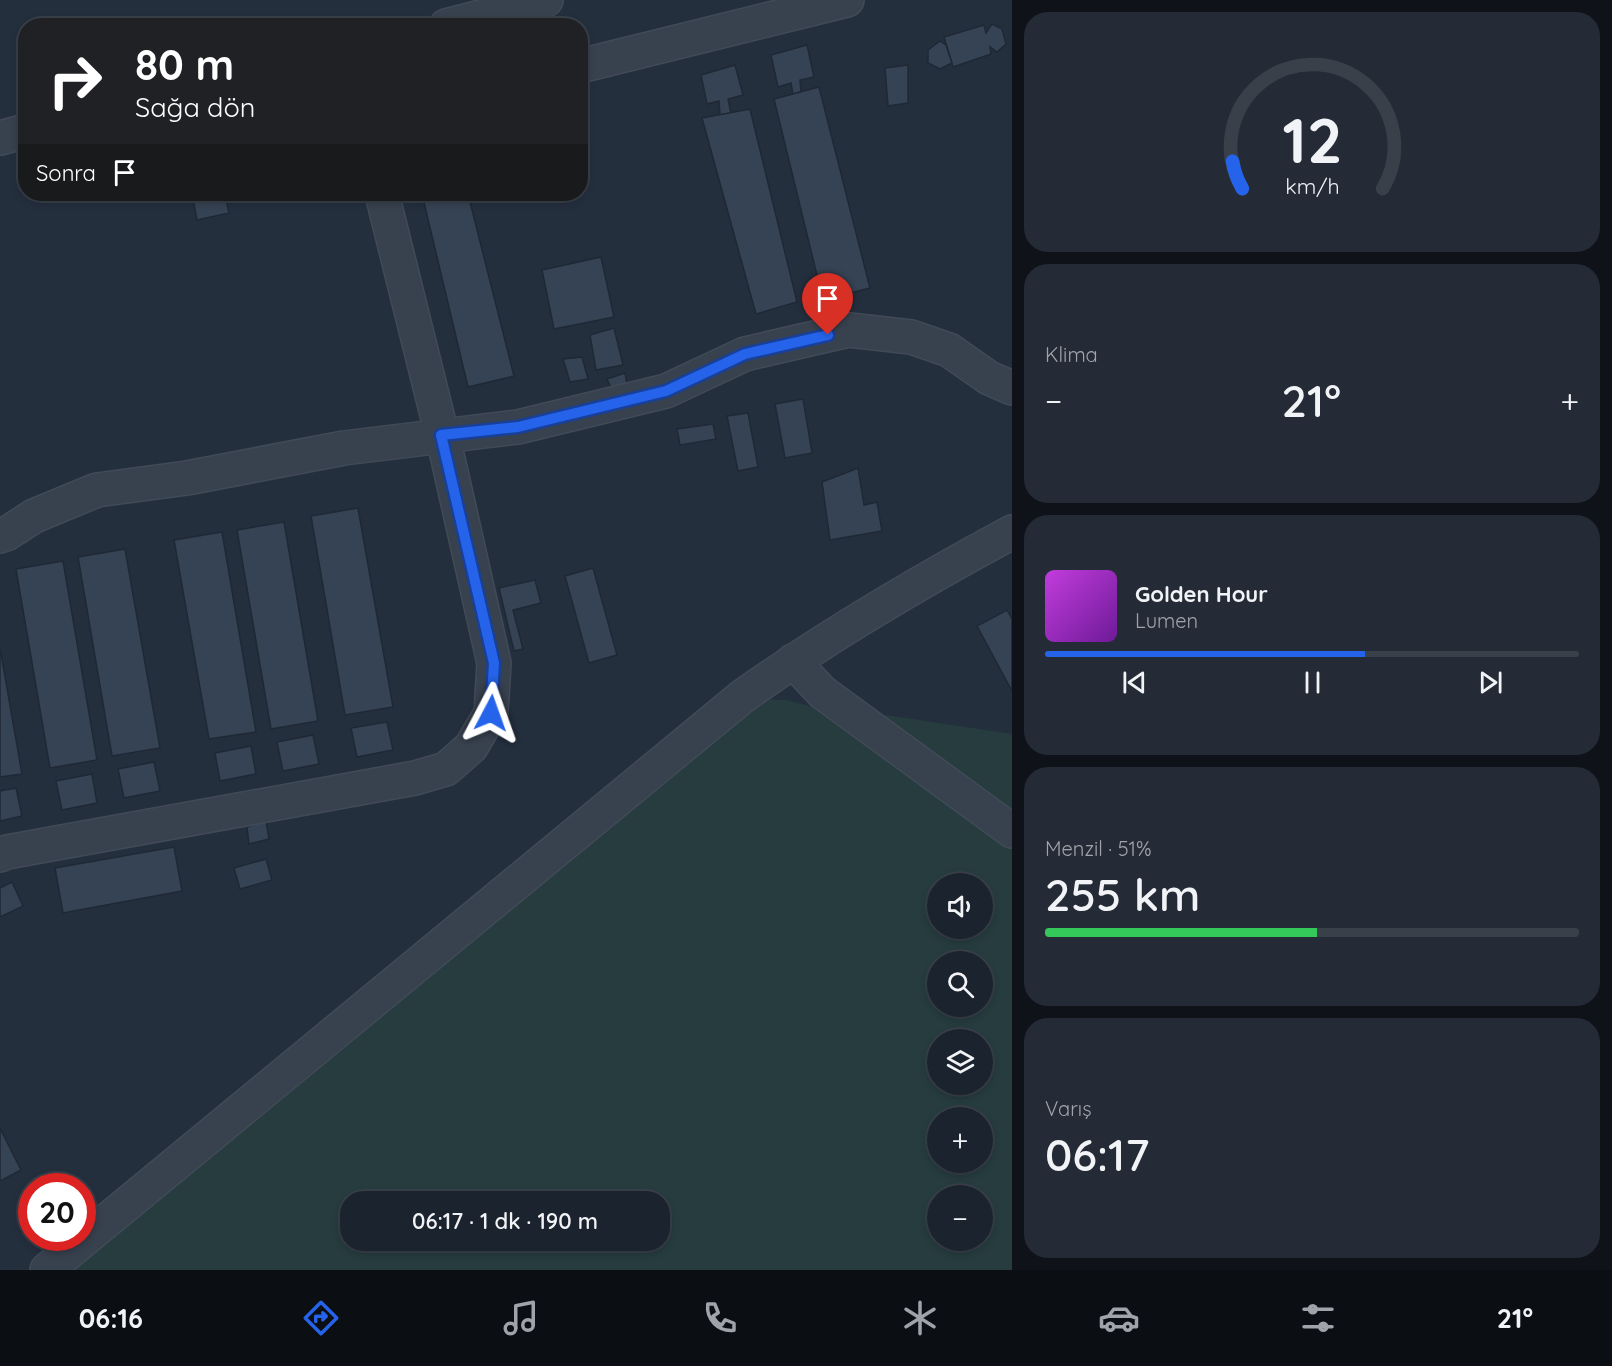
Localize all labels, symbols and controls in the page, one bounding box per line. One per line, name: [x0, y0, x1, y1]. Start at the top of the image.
text: 80 m: [135, 38, 234, 91]
icon: right: [36, 42, 114, 120]
text: Sağa dön: [135, 90, 255, 124]
text: 12: [1282, 101, 1342, 179]
icon: arrive: [108, 156, 141, 189]
text: Sonra: [36, 159, 96, 187]
text: km/h: [1285, 173, 1339, 199]
pin: [802, 273, 853, 335]
icon: arrive: [811, 282, 844, 315]
text: Klima: [1045, 342, 1098, 367]
text: 21°: [1282, 372, 1341, 428]
text: −: [1045, 380, 1062, 421]
text: +: [1560, 380, 1579, 421]
text: Golden Hour: [1135, 580, 1268, 608]
text: Lumen: [1135, 608, 1198, 633]
icon: previous: [1118, 666, 1151, 699]
icon: pause: [1296, 666, 1329, 699]
icon: next: [1474, 666, 1507, 699]
position arrow: [459, 681, 523, 745]
text: Menzil · 51%: [1045, 836, 1152, 861]
text: 255 km: [1045, 866, 1200, 922]
map controls: [927, 873, 993, 1251]
button: sound: [927, 873, 993, 939]
button: search: [927, 951, 993, 1017]
button: layers: [927, 1029, 993, 1095]
text: Varış: [1045, 1096, 1092, 1121]
button: +: [927, 1107, 993, 1173]
text: 06:17: [1045, 1126, 1149, 1182]
speed limit sign: 20: [18, 1173, 96, 1251]
button: −: [927, 1185, 993, 1251]
text: 06:17 · 1 dk · 190 m: [412, 1207, 598, 1235]
icon: directions: [300, 1297, 342, 1339]
icon: music: [500, 1297, 542, 1339]
icon: phone: [699, 1297, 741, 1339]
icon: climate: [899, 1297, 941, 1339]
icon: car: [1098, 1297, 1140, 1339]
icon: filters: [1297, 1297, 1339, 1339]
text: 06:16: [79, 1301, 143, 1335]
text: 21°: [1497, 1301, 1533, 1335]

